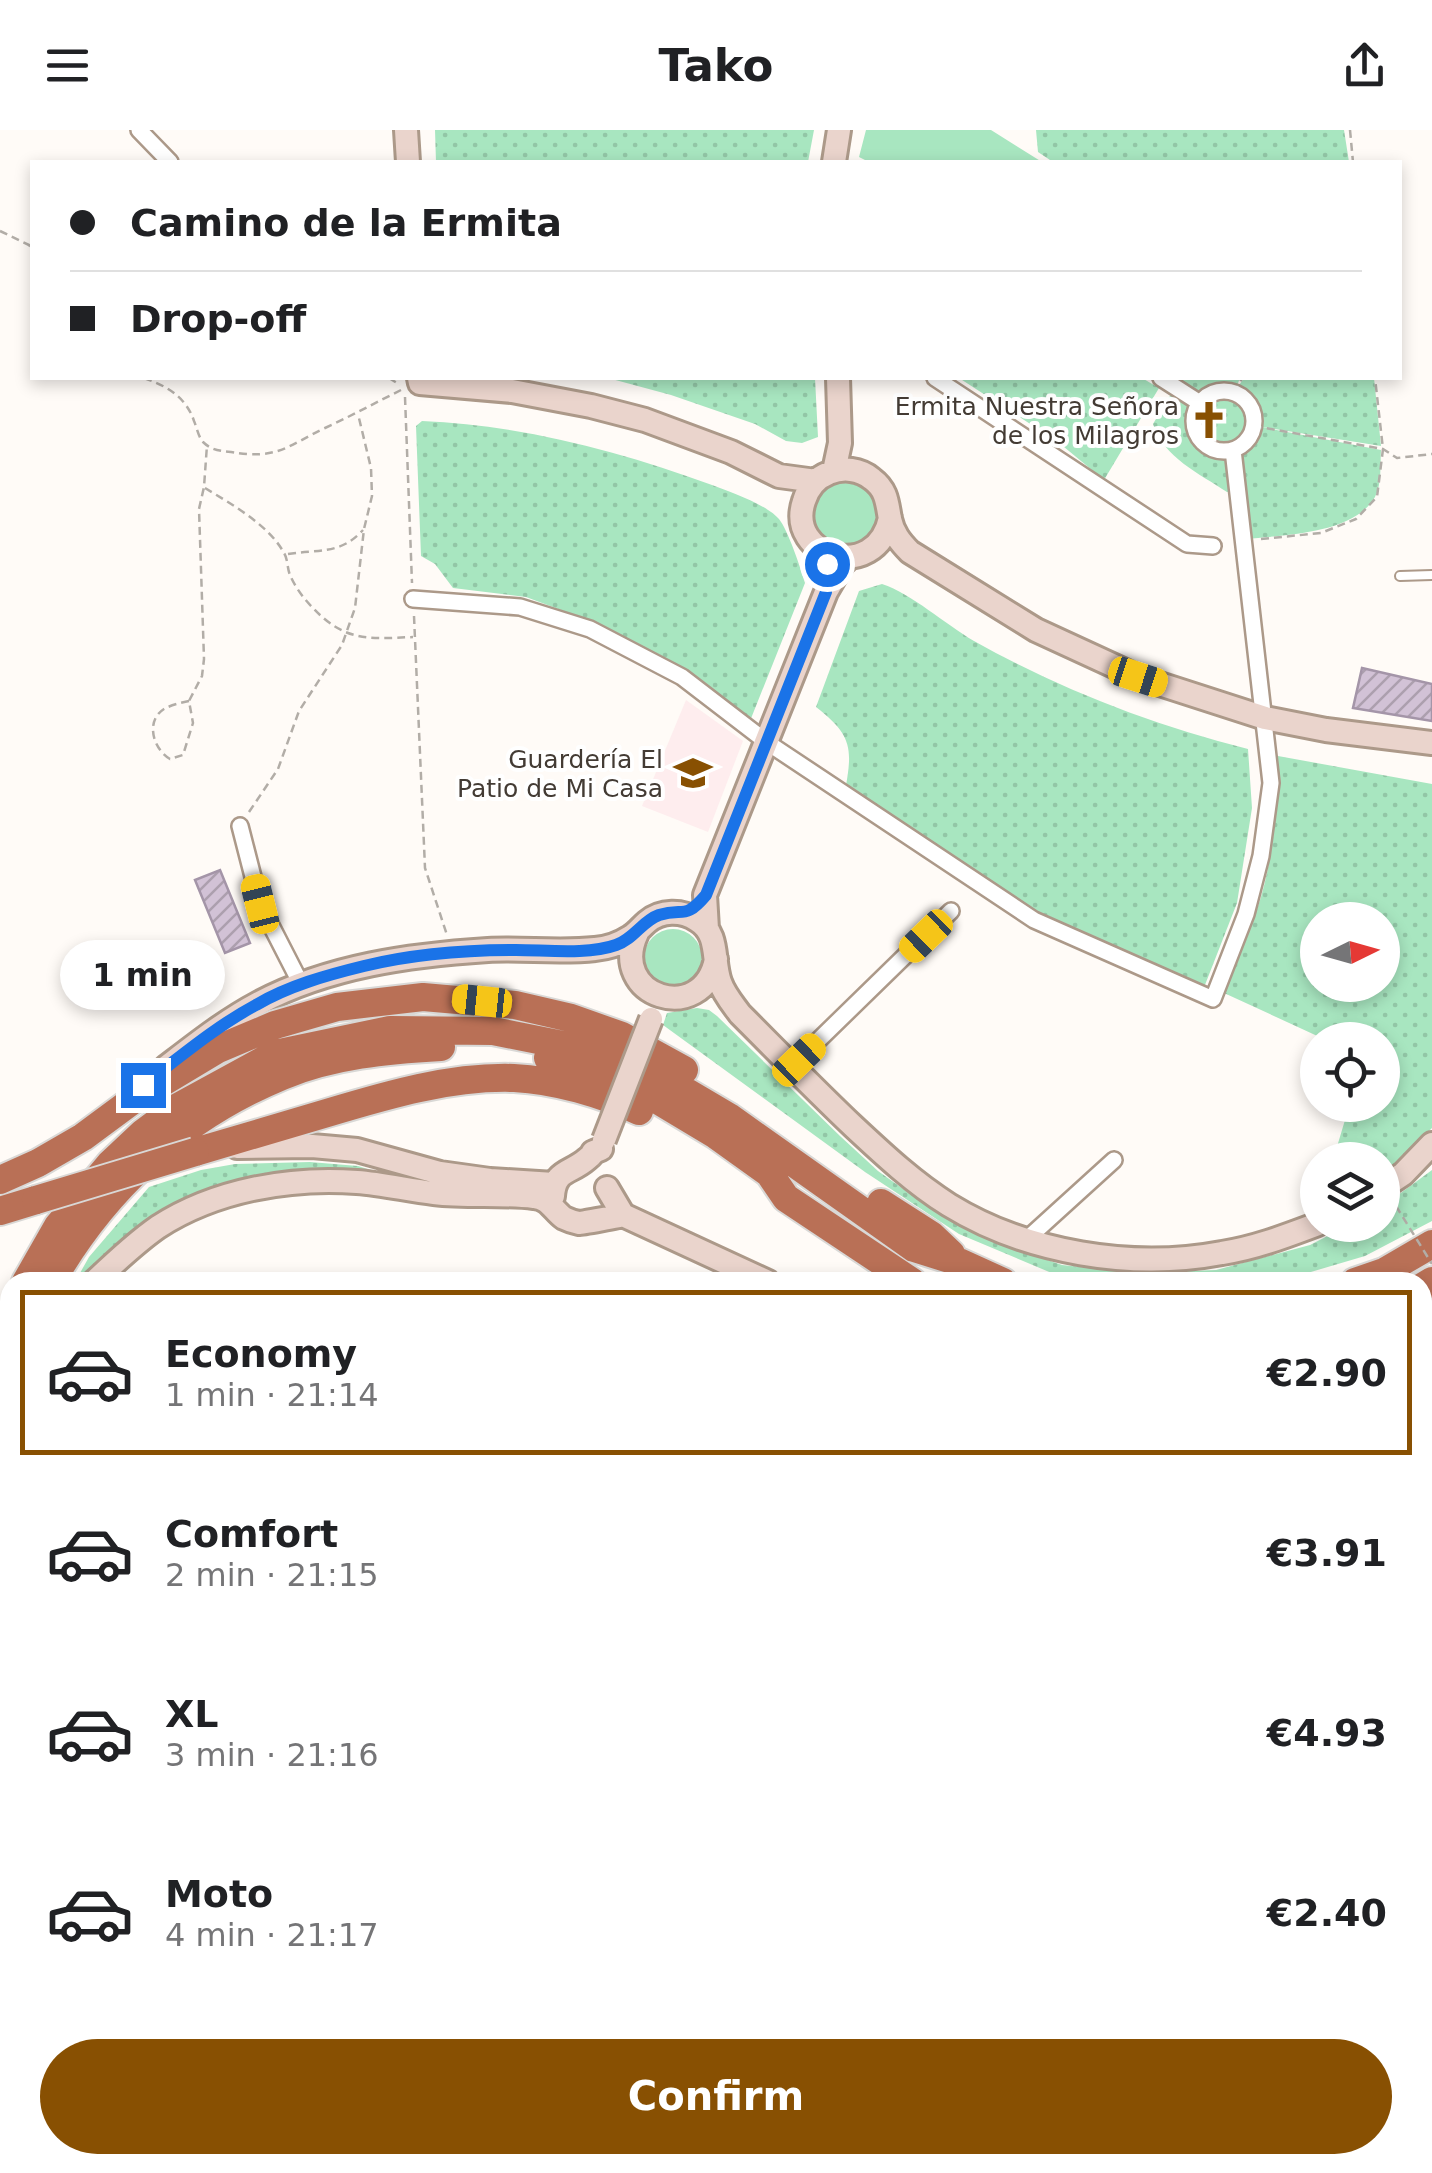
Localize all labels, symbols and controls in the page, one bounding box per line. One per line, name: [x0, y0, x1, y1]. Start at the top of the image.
icon: menu: [40, 38, 95, 93]
icon: share: [1337, 38, 1392, 93]
text: Tako: [659, 39, 773, 92]
text: Camino de la Ermita: [130, 201, 562, 245]
text: Drop-off: [130, 297, 306, 341]
place label: Ermita Nuestra Señora de los Milagros: [895, 392, 1179, 450]
church icon: Ermita Nuestra Señora de los Milagros: [1188, 399, 1230, 441]
route start: [805, 542, 850, 587]
car: [1105, 653, 1171, 701]
place label: Guardería El Patio de Mi Casa: [457, 745, 663, 803]
school or university icon: Guardería El Patio de Mi Casa: [672, 752, 714, 794]
car: [238, 871, 282, 937]
north arrow: [1300, 902, 1400, 1002]
map controls: [1300, 902, 1400, 1242]
car: [894, 904, 958, 968]
callout: 1 min: [61, 940, 226, 1010]
text: 1 min: [92, 956, 193, 994]
car: [451, 983, 513, 1019]
button: locate: [1300, 1022, 1400, 1122]
car: [767, 1028, 831, 1092]
route end: [121, 1063, 166, 1108]
button: layers: [1300, 1142, 1400, 1242]
icon: car: [45, 1328, 135, 1418]
text: Economy: [165, 1332, 357, 1376]
text: €2.90: [1267, 1351, 1387, 1395]
text: 1 min · 21:14: [165, 1376, 379, 1414]
icon: car: [45, 1508, 135, 1598]
text: Comfort: [165, 1512, 338, 1556]
text: €3.91: [1267, 1531, 1387, 1575]
text: 2 min · 21:15: [165, 1556, 379, 1594]
icon: car: [45, 1688, 135, 1778]
text: XL: [165, 1692, 219, 1736]
text: €4.93: [1267, 1711, 1387, 1755]
text: 3 min · 21:16: [165, 1736, 379, 1774]
icon: car: [45, 1868, 135, 1958]
text: Moto: [165, 1872, 273, 1916]
text: €2.40: [1267, 1891, 1387, 1935]
text: 4 min · 21:17: [165, 1916, 379, 1954]
button: Confirm: [40, 2039, 1392, 2154]

